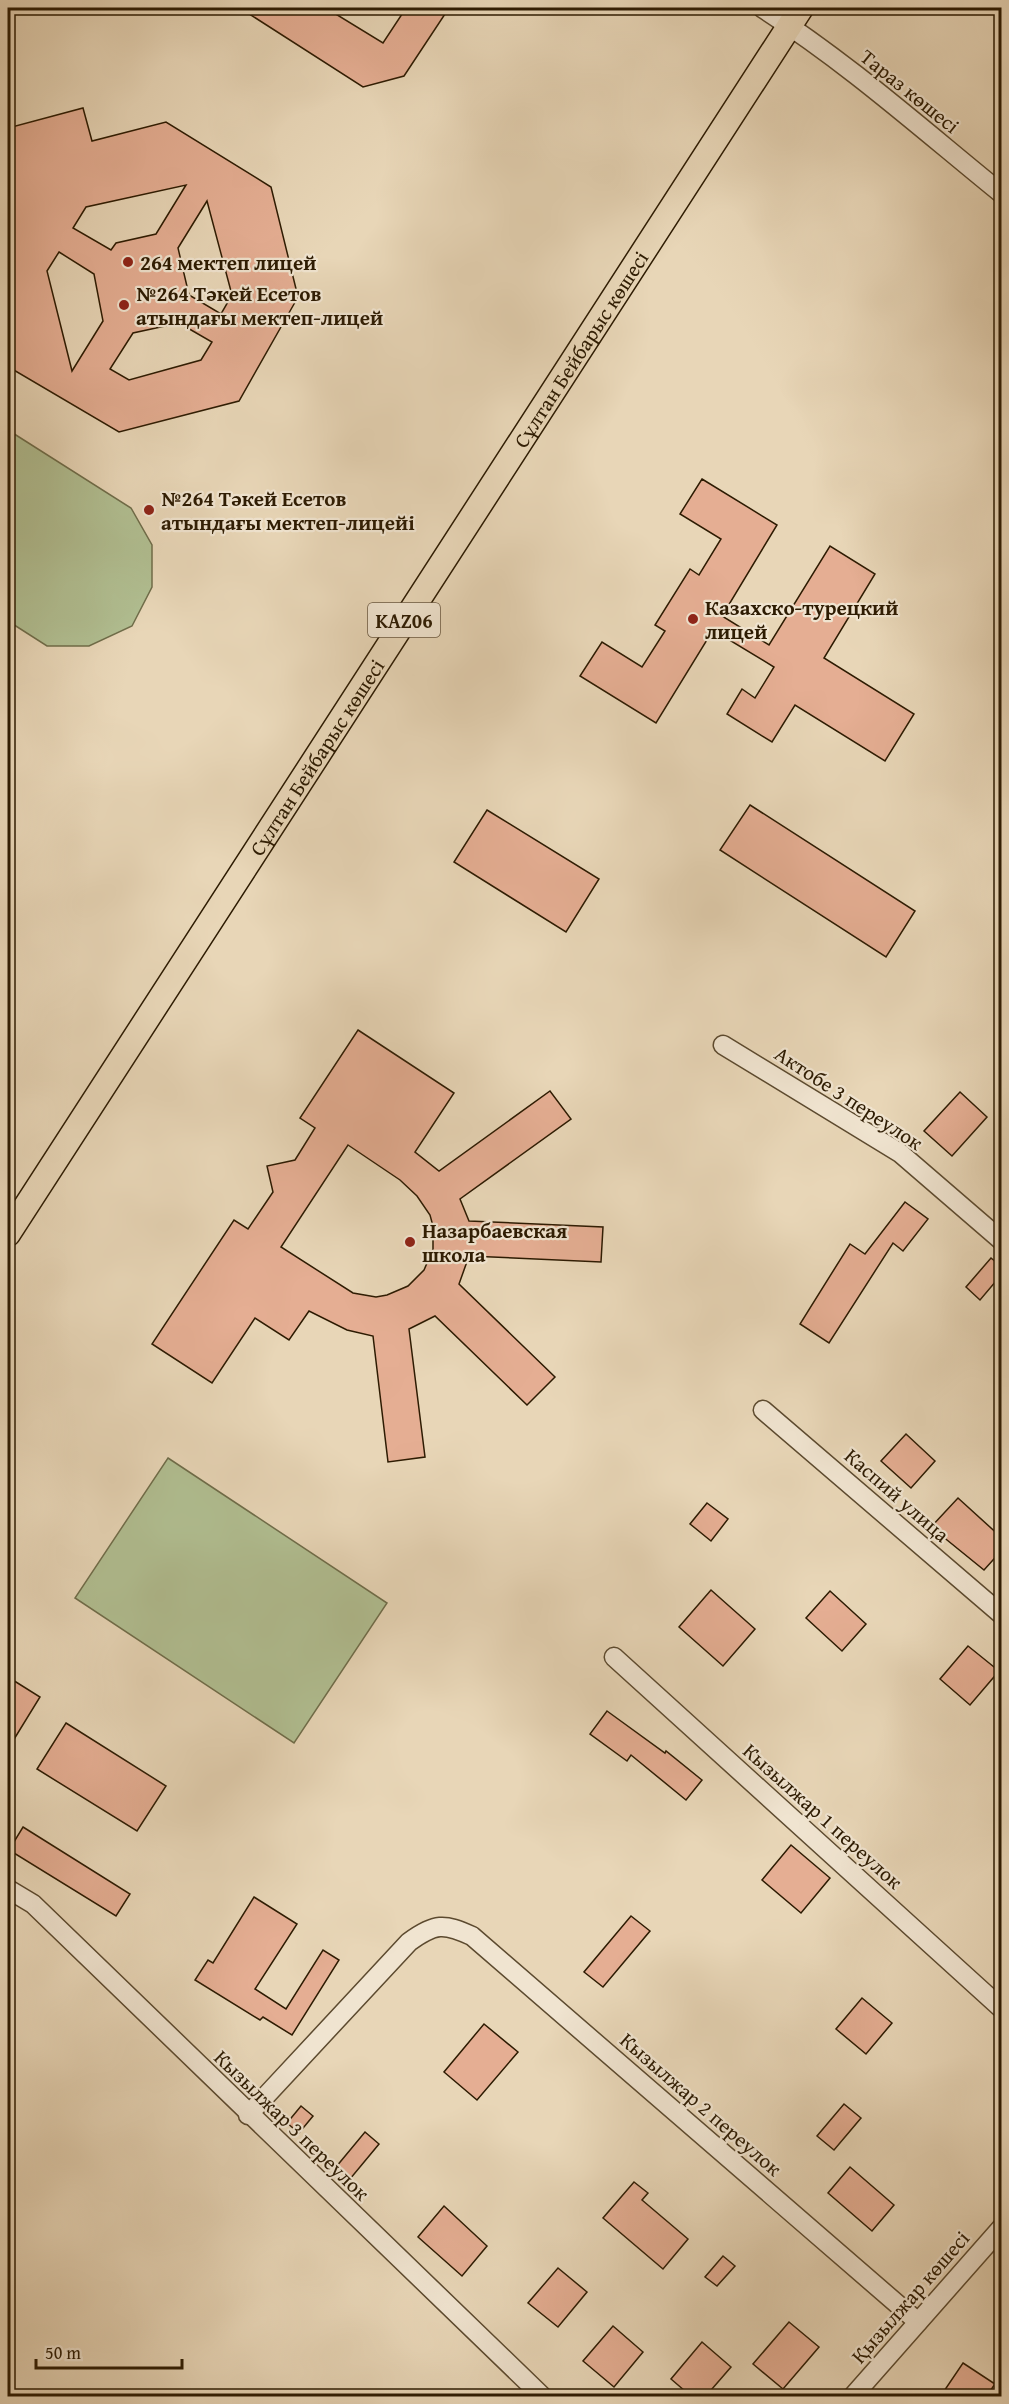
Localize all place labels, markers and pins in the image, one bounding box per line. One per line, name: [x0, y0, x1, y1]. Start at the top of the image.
place label: 264 мектеп лицей: [140, 247, 316, 278]
marker: 264 мектеп лицей: [121, 255, 135, 269]
place label: №264 Тәкей Есетов атындағы мектеп-лицей: [136, 278, 383, 333]
marker: №264 Тәкей Есетов атындағы мектеп-лицей: [117, 298, 131, 312]
place label: №264 Тәкей Есетов атындағы мектеп-лицейі: [161, 483, 415, 538]
marker: №264 Тәкей Есетов атындағы мектеп-лицейі: [142, 503, 156, 517]
place label: Казахско-турецкий лицей: [705, 592, 898, 647]
marker: Казахско-турецкий лицей: [686, 612, 700, 626]
place label: Назарбаевская школа: [422, 1215, 567, 1270]
marker: Назарбаевская школа: [403, 1235, 417, 1249]

